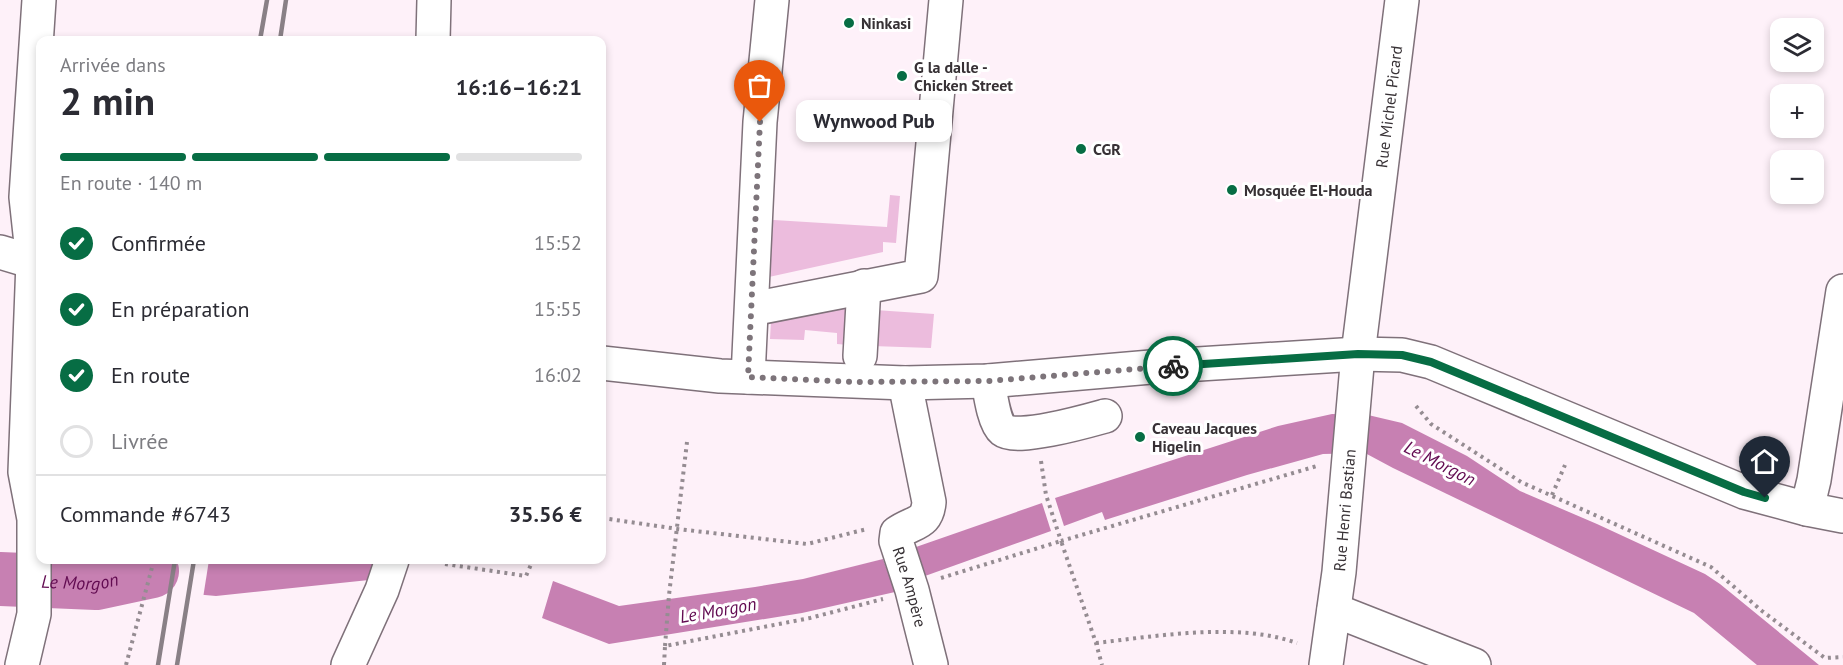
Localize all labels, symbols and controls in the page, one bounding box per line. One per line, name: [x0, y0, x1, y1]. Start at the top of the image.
place label: Ninkasi: [861, 13, 911, 33]
marker: Ninkasi: [842, 16, 856, 30]
map controls: [1770, 18, 1824, 204]
button: layers: [1770, 18, 1824, 72]
street label: Rue Michel Picard: [1371, 44, 1406, 169]
text: Arrivée dans: [60, 52, 166, 78]
place label: G la dalle - Chicken Street: [914, 57, 1013, 95]
pin: [734, 60, 785, 122]
icon: bag: [743, 69, 776, 102]
marker: G la dalle - Chicken Street: [895, 69, 909, 83]
text: 16:16–16:21: [456, 73, 582, 101]
text: 2 min: [60, 75, 155, 126]
button: +: [1770, 84, 1824, 138]
callout: Wynwood Pub: [796, 101, 952, 143]
text: Wynwood Pub: [813, 108, 935, 134]
place label: CGR: [1093, 139, 1121, 159]
marker: CGR: [1074, 142, 1088, 156]
button: −: [1770, 150, 1824, 204]
text: En route · 140 m: [60, 170, 202, 196]
place label: Mosquée El-Houda: [1244, 180, 1373, 200]
marker: Mosquée El-Houda: [1225, 183, 1239, 197]
icon: check: [60, 227, 93, 260]
text: Confirmée: [111, 229, 206, 257]
text: 15:52: [534, 230, 582, 256]
icon: check: [60, 293, 93, 326]
text: En préparation: [111, 295, 250, 323]
text: 15:55: [534, 296, 582, 322]
courier: [1143, 336, 1203, 396]
icon: bike: [1157, 350, 1190, 383]
icon: check: [60, 359, 93, 392]
text: En route: [111, 361, 190, 389]
text: 16:02: [534, 362, 582, 388]
place label: Caveau Jacques Higelin: [1152, 418, 1257, 456]
text: Livrée: [111, 427, 168, 455]
marker: Caveau Jacques Higelin: [1133, 430, 1147, 444]
water label: Le Morgon: [1400, 435, 1480, 491]
pin: [1739, 436, 1790, 498]
icon: home: [1748, 445, 1781, 478]
street label: Rue Henri Bastian: [1329, 448, 1360, 572]
text: Commande #6743: [60, 500, 231, 528]
text: 35.56 €: [509, 500, 582, 528]
street label: Rue Ampère: [889, 544, 931, 629]
water label: Le Morgon: [41, 567, 120, 595]
water label: Le Morgon: [678, 592, 758, 628]

